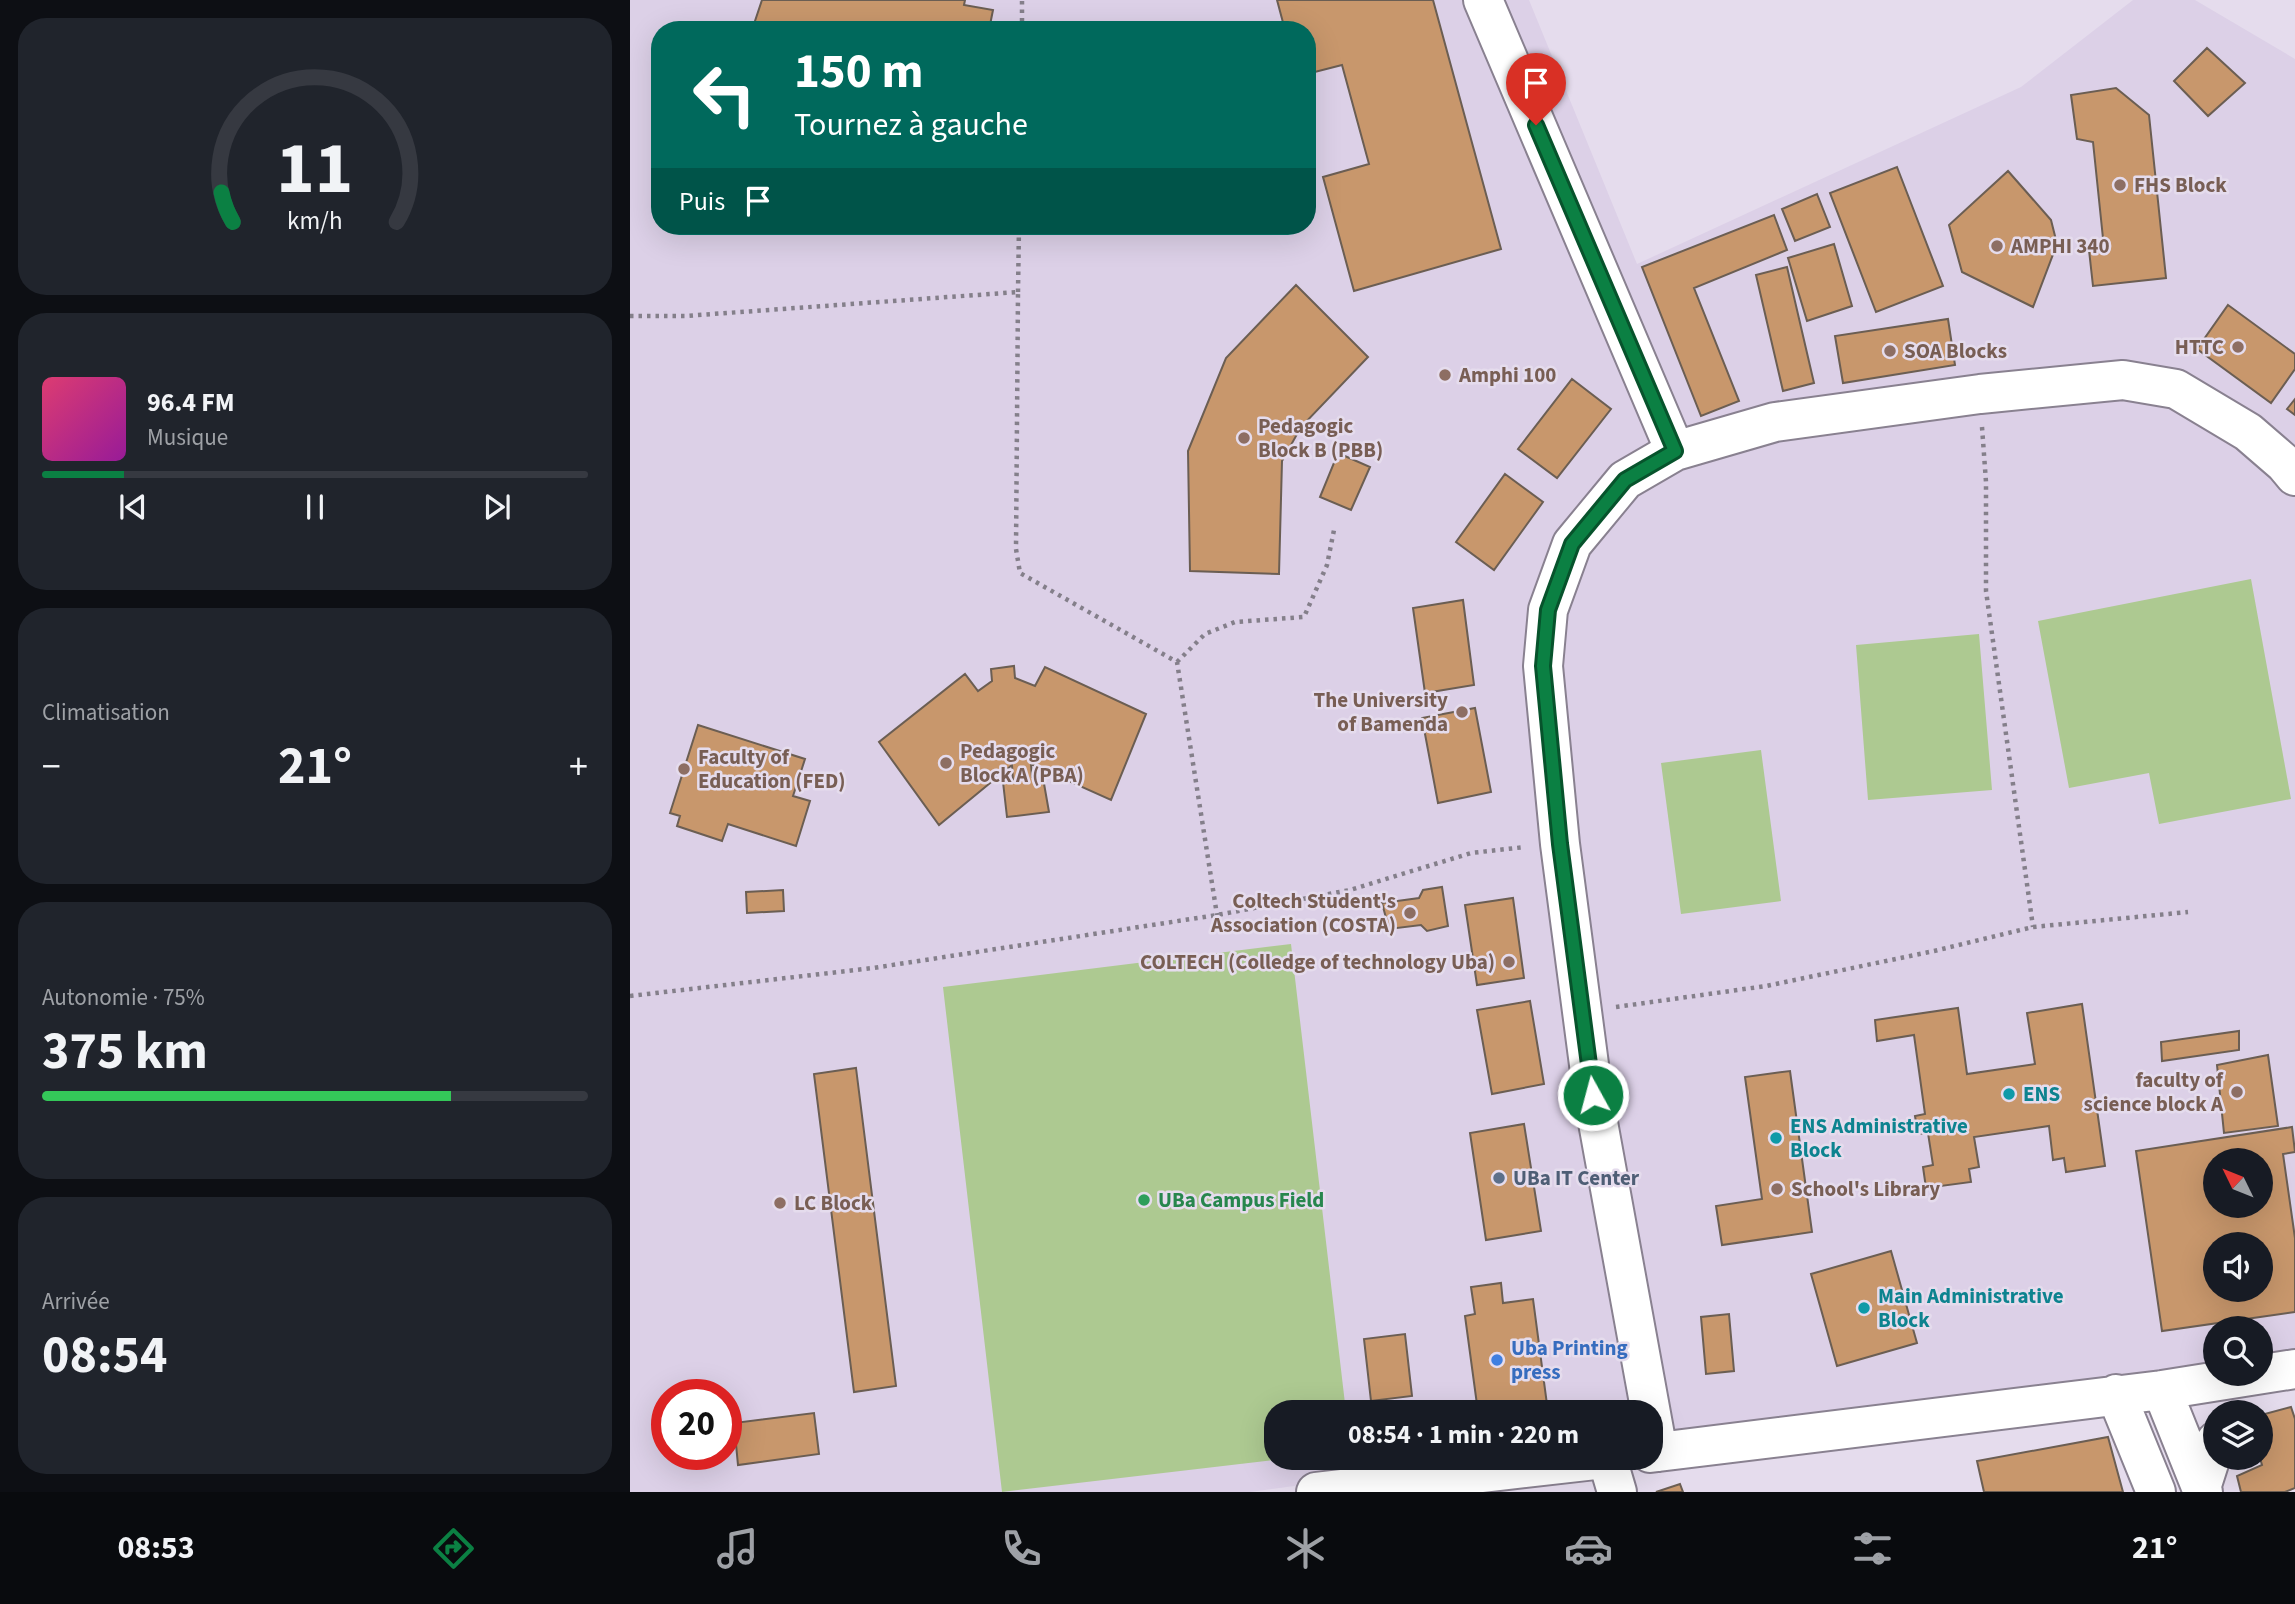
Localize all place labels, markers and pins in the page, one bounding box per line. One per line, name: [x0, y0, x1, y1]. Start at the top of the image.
pin: [1506, 53, 1566, 125]
place label: FHS Block: [2134, 170, 2227, 200]
marker: FHS Block: [2112, 177, 2128, 193]
place label: AMPHI 340: [2010, 231, 2110, 261]
marker: AMPHI 340: [1989, 238, 2005, 254]
place label: HTTC: [2175, 332, 2224, 362]
place label: SOA Blocks: [1904, 336, 2007, 366]
marker: HTTC: [2230, 339, 2246, 355]
marker: SOA Blocks: [1882, 343, 1898, 359]
place label: Amphi 100: [1458, 360, 1556, 390]
marker: Amphi 100: [1437, 367, 1453, 383]
place label: Pedagogic Block B (PBB): [1258, 411, 1383, 465]
marker: Pedagogic Block B (PBB): [1236, 430, 1252, 446]
place label: The University of Bamenda: [1314, 685, 1448, 739]
marker: The University of Bamenda: [1454, 704, 1470, 720]
place label: Pedagogic Block A (PBA): [960, 736, 1084, 790]
place label: Faculty of Education (FED): [698, 742, 846, 796]
marker: Pedagogic Block A (PBA): [938, 755, 954, 771]
marker: Faculty of Education (FED): [676, 761, 692, 777]
place label: Coltech Student's Association (COSTA): [1210, 886, 1396, 940]
marker: Coltech Student's Association (COSTA): [1402, 905, 1418, 921]
place label: COLTECH (Colledge of technology Uba): [1140, 947, 1495, 977]
marker: COLTECH (Colledge of technology Uba): [1501, 954, 1517, 970]
place label: faculty of science block A: [2084, 1065, 2224, 1119]
place label: ENS: [2023, 1079, 2060, 1109]
marker: faculty of science block A: [2229, 1084, 2245, 1100]
marker: ENS: [2001, 1086, 2017, 1102]
place label: ENS Administrative Block: [1790, 1111, 1968, 1165]
marker: ENS Administrative Block: [1768, 1130, 1784, 1146]
place label: UBa IT Center: [1513, 1163, 1640, 1193]
marker: UBa IT Center: [1491, 1170, 1507, 1186]
place label: School's Library: [1791, 1174, 1940, 1204]
marker: School's Library: [1769, 1181, 1785, 1197]
place label: UBa Campus Field: [1158, 1185, 1324, 1215]
place label: LC Block: [794, 1188, 873, 1218]
marker: UBa Campus Field: [1136, 1192, 1152, 1208]
marker: LC Block: [772, 1195, 788, 1211]
place label: Main Administrative Block: [1878, 1281, 2064, 1335]
marker: Main Administrative Block: [1856, 1300, 1872, 1316]
place label: Uba Printing press: [1511, 1333, 1628, 1387]
marker: Uba Printing press: [1489, 1352, 1505, 1368]

